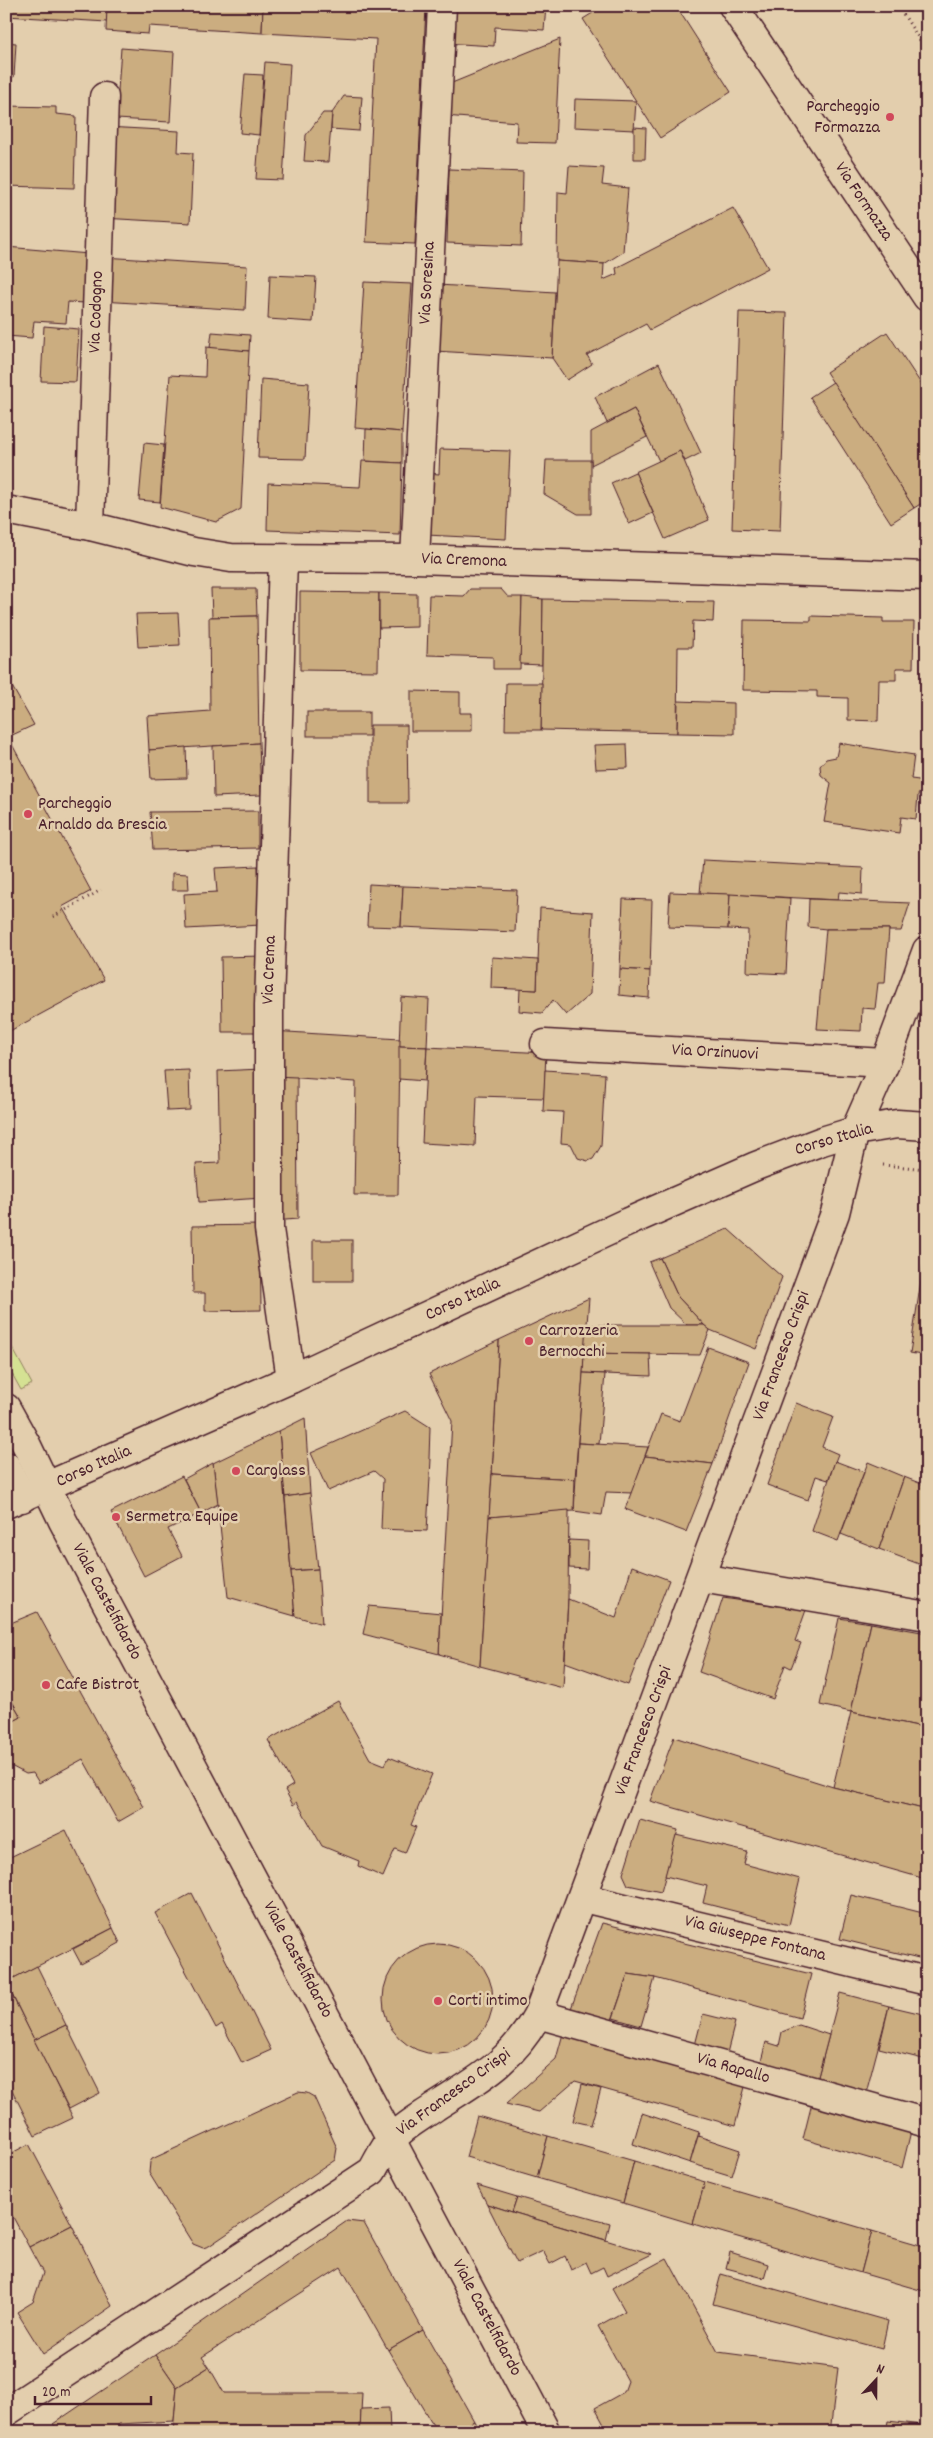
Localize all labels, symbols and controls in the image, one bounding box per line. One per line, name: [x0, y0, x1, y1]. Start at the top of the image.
place label: Parcheggio Formazza: [806, 95, 881, 141]
marker: Parcheggio Formazza: [884, 111, 896, 123]
street label: Via Formazza: [827, 158, 899, 247]
street label: Via Soresina: [413, 241, 443, 325]
street label: Via Codogno: [83, 271, 111, 353]
street label: Via Cremona: [421, 547, 508, 575]
place label: Parcheggio Arnaldo da Brescia: [38, 792, 167, 838]
marker: Parcheggio Arnaldo da Brescia: [22, 808, 34, 820]
street label: Via Crema: [256, 935, 284, 1005]
street label: Via Orzinuovi: [671, 1038, 759, 1068]
street label: Corso Italia: [792, 1117, 876, 1163]
street label: Corso Italia: [421, 1272, 505, 1328]
street label: Via Francesco Crispi: [747, 1288, 817, 1424]
place label: Carrozzeria Bernocchi: [539, 1319, 618, 1365]
marker: Carrozzeria Bernocchi: [523, 1335, 535, 1347]
street label: Corso Italia: [52, 1439, 136, 1495]
place label: Carglass: [246, 1459, 306, 1484]
marker: Carglass: [230, 1465, 242, 1477]
place label: Sermetra Equipe: [126, 1505, 238, 1530]
marker: Sermetra Equipe: [110, 1511, 122, 1523]
street label: Viale Castelfidardo: [65, 1539, 147, 1665]
street label: Via Francesco Crispi: [609, 1663, 679, 1799]
place label: Cafe Bistrot: [56, 1673, 139, 1698]
marker: Cafe Bistrot: [40, 1679, 52, 1691]
street label: Viale Castelfidardo: [256, 1897, 338, 2023]
street label: Via Giuseppe Fontana: [682, 1909, 829, 1969]
place label: Corti intimo: [448, 1989, 528, 2014]
marker: Corti intimo: [432, 1995, 444, 2007]
street label: Via Francesco Crispi: [392, 2043, 516, 2143]
street label: Via Rapallo: [693, 2047, 773, 2091]
street label: Viale Castelfidardo: [445, 2255, 527, 2381]
north arrow: [850, 2356, 900, 2406]
text: N: [873, 2359, 887, 2380]
scale bar: [35, 2373, 151, 2405]
text: 20 m: [42, 2382, 70, 2404]

